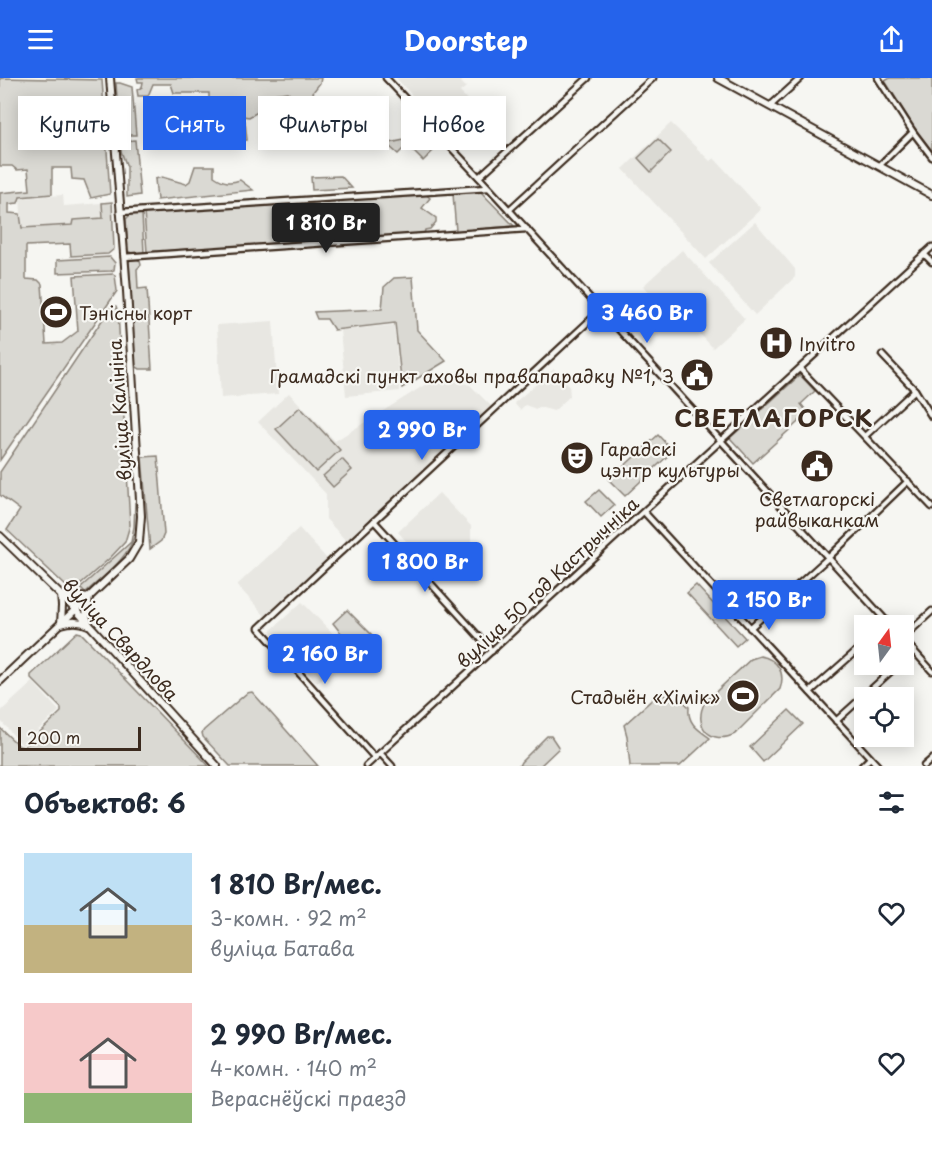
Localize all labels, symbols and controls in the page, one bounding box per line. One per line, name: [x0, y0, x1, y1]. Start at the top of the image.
text: Doorstep: [404, 19, 528, 60]
icon: menu: [24, 23, 57, 56]
icon: share: [875, 23, 908, 56]
chip: Купить: [18, 96, 131, 150]
chip: Снять: [143, 96, 246, 150]
chip: Фильтры: [258, 96, 389, 150]
chip: Новое: [401, 96, 506, 150]
pin: 1 810 Br: [264, 203, 388, 254]
text: 1 810 Br: [286, 207, 366, 237]
pin: 3 460 Br: [585, 293, 709, 344]
sports icon: Тэнісны корт: [38, 294, 74, 330]
text: 3 460 Br: [601, 297, 693, 327]
place label: Тэнісны корт: [79, 299, 192, 326]
hospital icon: Invitro: [758, 325, 794, 361]
place label: Invitro: [799, 330, 856, 357]
street label: вуліца Калініна: [101, 338, 137, 482]
public building icon: Грамадскі пункт аховы правапарадку №1, 3: [679, 357, 715, 393]
place label: Грамадскі пункт аховы правапарадку №1, 3: [270, 362, 674, 389]
district label: СВЕТЛАГОРСК: [674, 399, 874, 435]
pin: 2 990 Br: [360, 410, 484, 461]
text: 2 990 Br: [378, 414, 466, 444]
place label: Гарадскі цэнтр культуры: [600, 435, 740, 483]
theatre icon: Гарадскі цэнтр культуры: [559, 440, 595, 476]
public building icon: Светлагорскі райвыканкам: [799, 448, 835, 484]
place label: Светлагорскі райвыканкам: [755, 485, 879, 533]
street label: вуліца 50 год Кастрычніка: [450, 490, 645, 674]
pin: 1 800 Br: [363, 542, 487, 593]
text: 1 800 Br: [382, 546, 468, 576]
street label: вуліца Свярдлова: [57, 571, 186, 707]
pin: 2 150 Br: [707, 580, 831, 631]
text: 2 150 Br: [726, 584, 812, 614]
north arrow: [854, 615, 914, 675]
map controls: [854, 615, 914, 747]
pin: 2 160 Br: [263, 634, 387, 685]
text: 2 160 Br: [282, 638, 368, 668]
sports icon: Стадыён «Хімік»: [725, 678, 761, 714]
place label: Стадыён «Хімік»: [570, 683, 720, 710]
button: locate: [854, 687, 914, 747]
scale bar: [18, 724, 141, 752]
text: 200 m: [27, 725, 80, 749]
text: Объектов: 6: [24, 783, 186, 822]
icon: filters: [875, 786, 908, 819]
text: 1 810 Br/мес.: [210, 864, 382, 903]
icon: home: [72, 877, 144, 949]
icon: heart: [875, 897, 908, 930]
text: 3-комн. · 92 m²: [210, 903, 367, 933]
text: вуліца Батава: [210, 933, 354, 963]
text: 2 990 Br/мес.: [210, 1014, 393, 1053]
icon: home: [72, 1027, 144, 1099]
icon: heart: [875, 1047, 908, 1080]
text: 4-комн. · 140 m²: [210, 1053, 377, 1083]
text: Вераснёўскі праезд: [210, 1083, 406, 1113]

